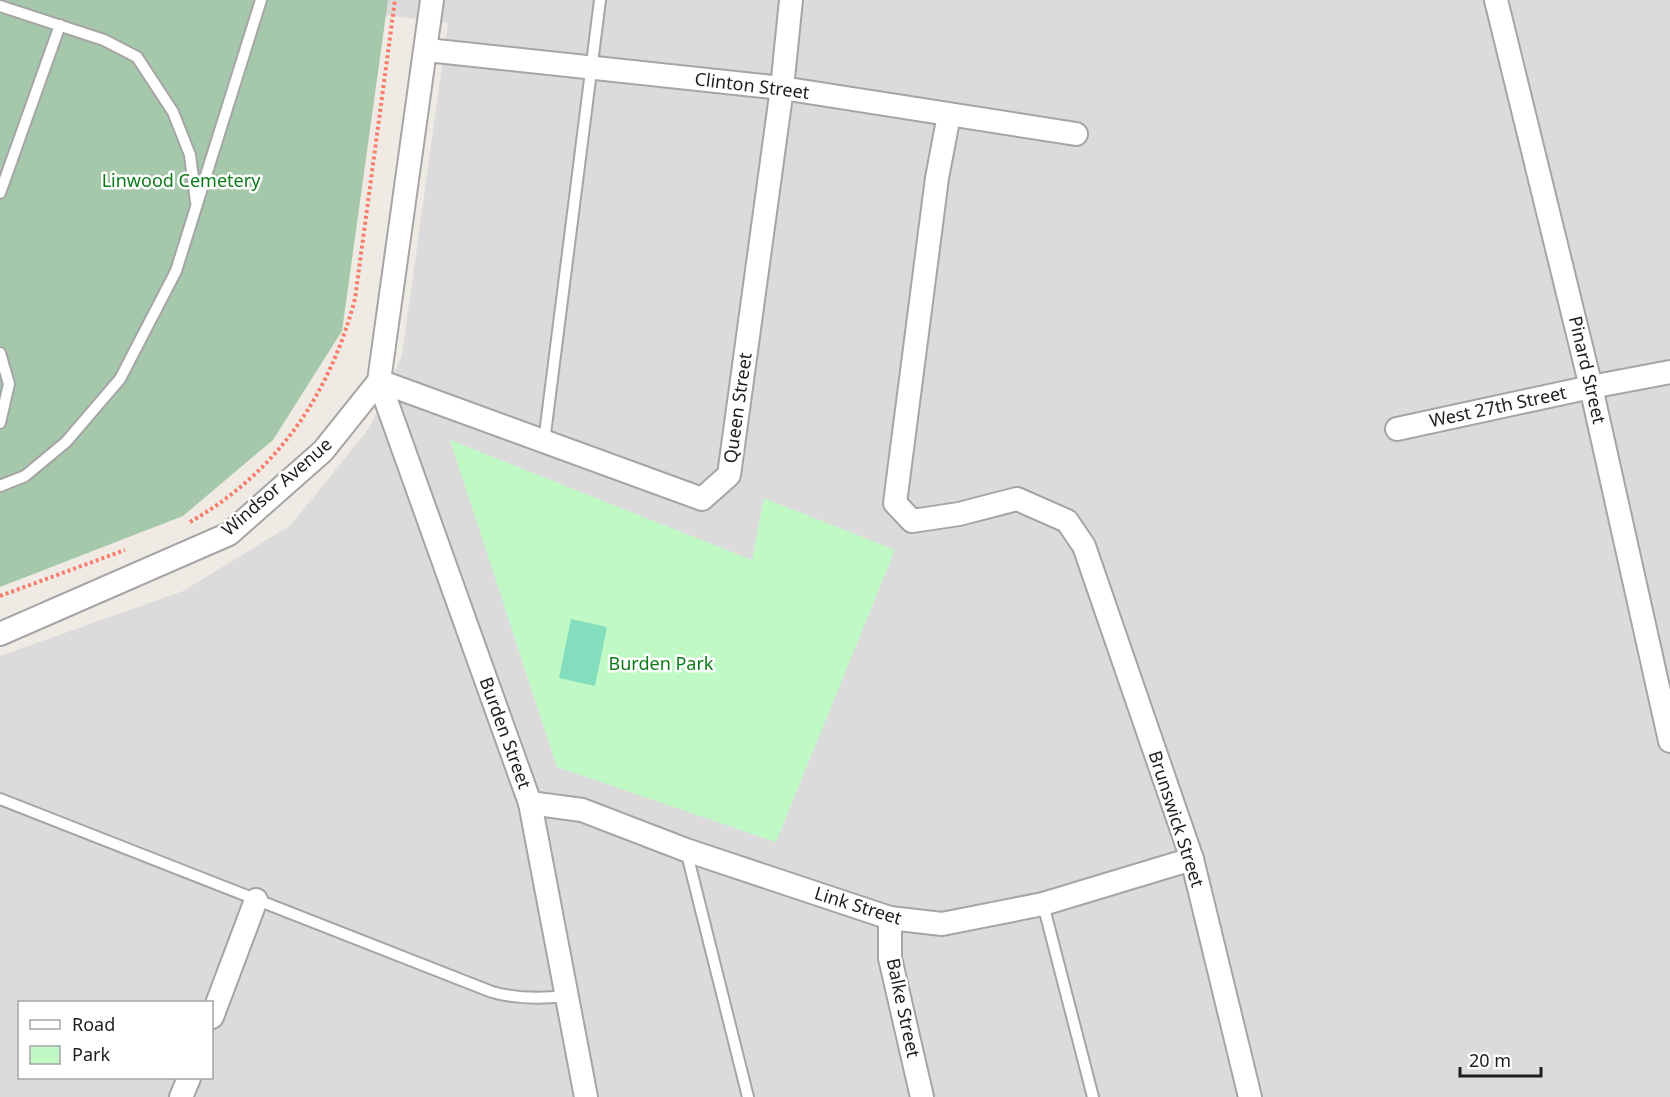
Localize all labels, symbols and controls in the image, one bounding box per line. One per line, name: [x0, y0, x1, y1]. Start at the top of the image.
street label: Clinton Street: [693, 66, 811, 104]
park label: Linwood Cemetery: [102, 168, 261, 192]
street label: Pinard Street: [1564, 314, 1612, 426]
street label: Queen Street: [717, 350, 757, 465]
street label: West 27th Street: [1427, 380, 1569, 432]
street label: Windsor Avenue: [216, 432, 336, 541]
park label: Burden Park: [609, 651, 714, 675]
street label: Burden Street: [475, 673, 537, 792]
street label: Brunswick Street: [1144, 747, 1210, 890]
street label: Link Street: [812, 880, 905, 930]
street label: Balke Street: [882, 956, 926, 1060]
legend: [18, 1001, 213, 1079]
text: Road: [72, 1012, 115, 1036]
scale bar: [1460, 1040, 1541, 1078]
text: Park: [72, 1042, 110, 1066]
text: 20 m: [1469, 1048, 1511, 1072]

